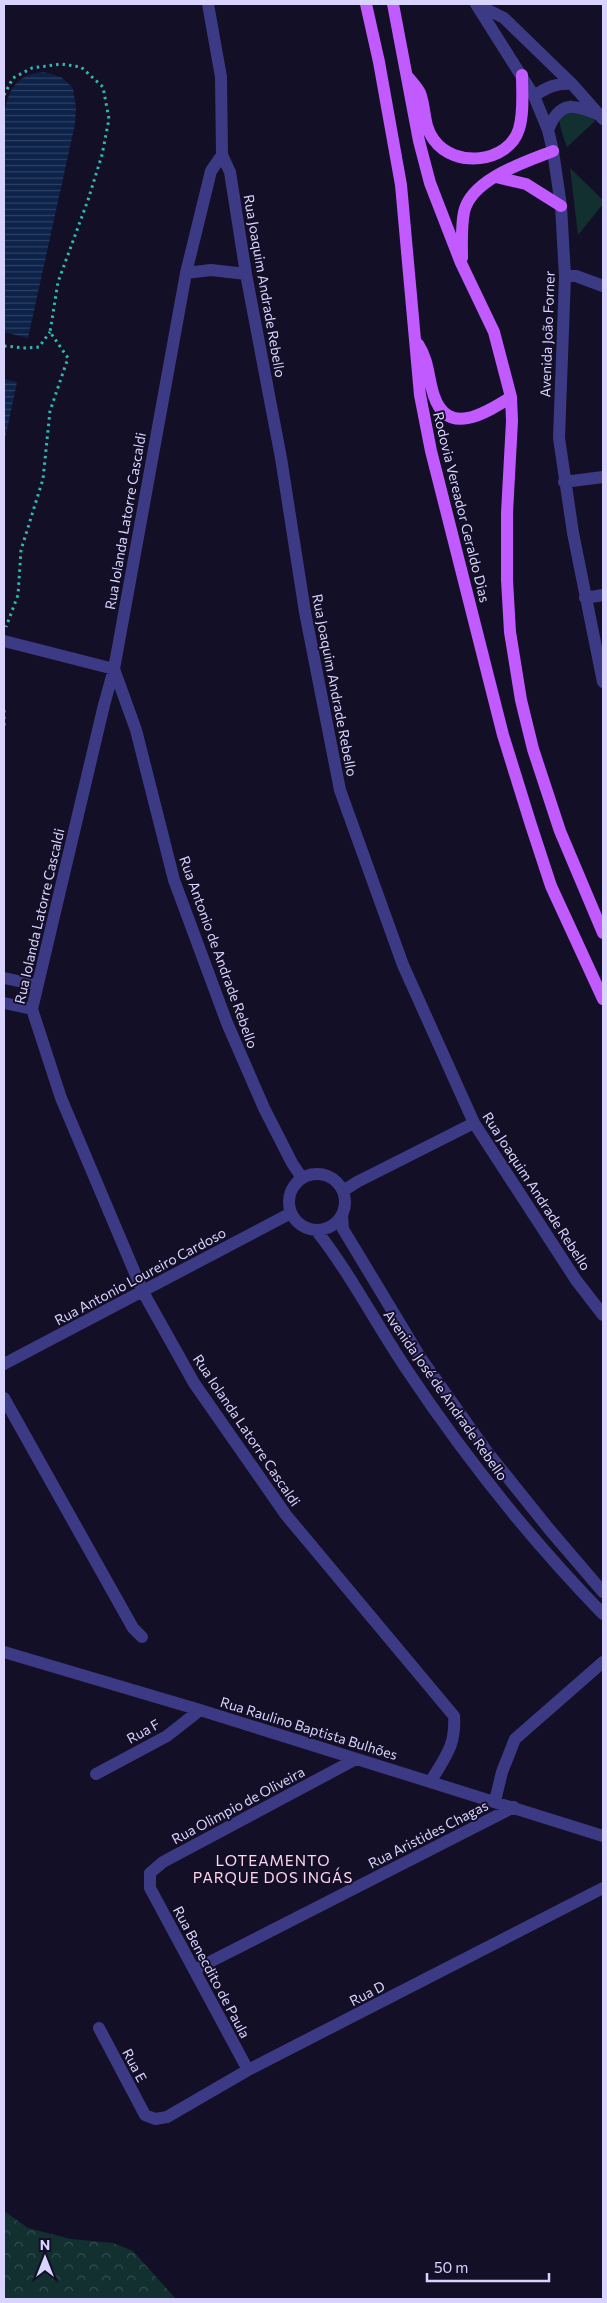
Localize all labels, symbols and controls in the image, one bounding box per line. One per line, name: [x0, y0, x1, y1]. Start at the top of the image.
street label: Rua Joaquim Andrade Rebello: [241, 193, 289, 379]
street label: Avenida João Forner: [536, 270, 558, 398]
street label: Rodovia Vereador Geraldo Dias: [430, 410, 494, 604]
street label: Rua Iolanda Latorre Cascaldi: [101, 431, 149, 611]
street label: Rua Joaquim Andrade Rebello: [309, 592, 361, 778]
street label: Rua Iolanda Latorre Cascaldi: [11, 827, 67, 1005]
street label: Rua Antonio de Andrade Rebello: [176, 853, 262, 1051]
street label: Rua Joaquim Andrade Rebello: [479, 1109, 595, 1273]
street label: Rua Antonio Loureiro Cardoso: [51, 1223, 229, 1329]
street label: Avenida José de Andrade Rebello: [380, 1306, 512, 1484]
street label: Rua Iolanda Latorre Cascaldi: [190, 1351, 304, 1509]
street label: Rua Raulino Baptista Bulhões: [218, 1693, 400, 1763]
street label: Rua F: [124, 1715, 162, 1747]
street label: Rua Olimpio de Oliveira: [169, 1763, 307, 1847]
street label: Rua Aristides Chagas: [365, 1796, 491, 1872]
district label: LOTEAMENTO PARQUE DOS INGÁS: [193, 1851, 353, 1886]
street label: Rua Benecdito de Paula: [170, 1903, 254, 2041]
street label: Rua D: [346, 1977, 388, 2009]
street label: Rua E: [119, 2045, 151, 2085]
north arrow: [20, 2233, 70, 2283]
text: N: [40, 2236, 50, 2253]
scale bar: [427, 2250, 550, 2282]
text: 50 m: [434, 2258, 468, 2276]

